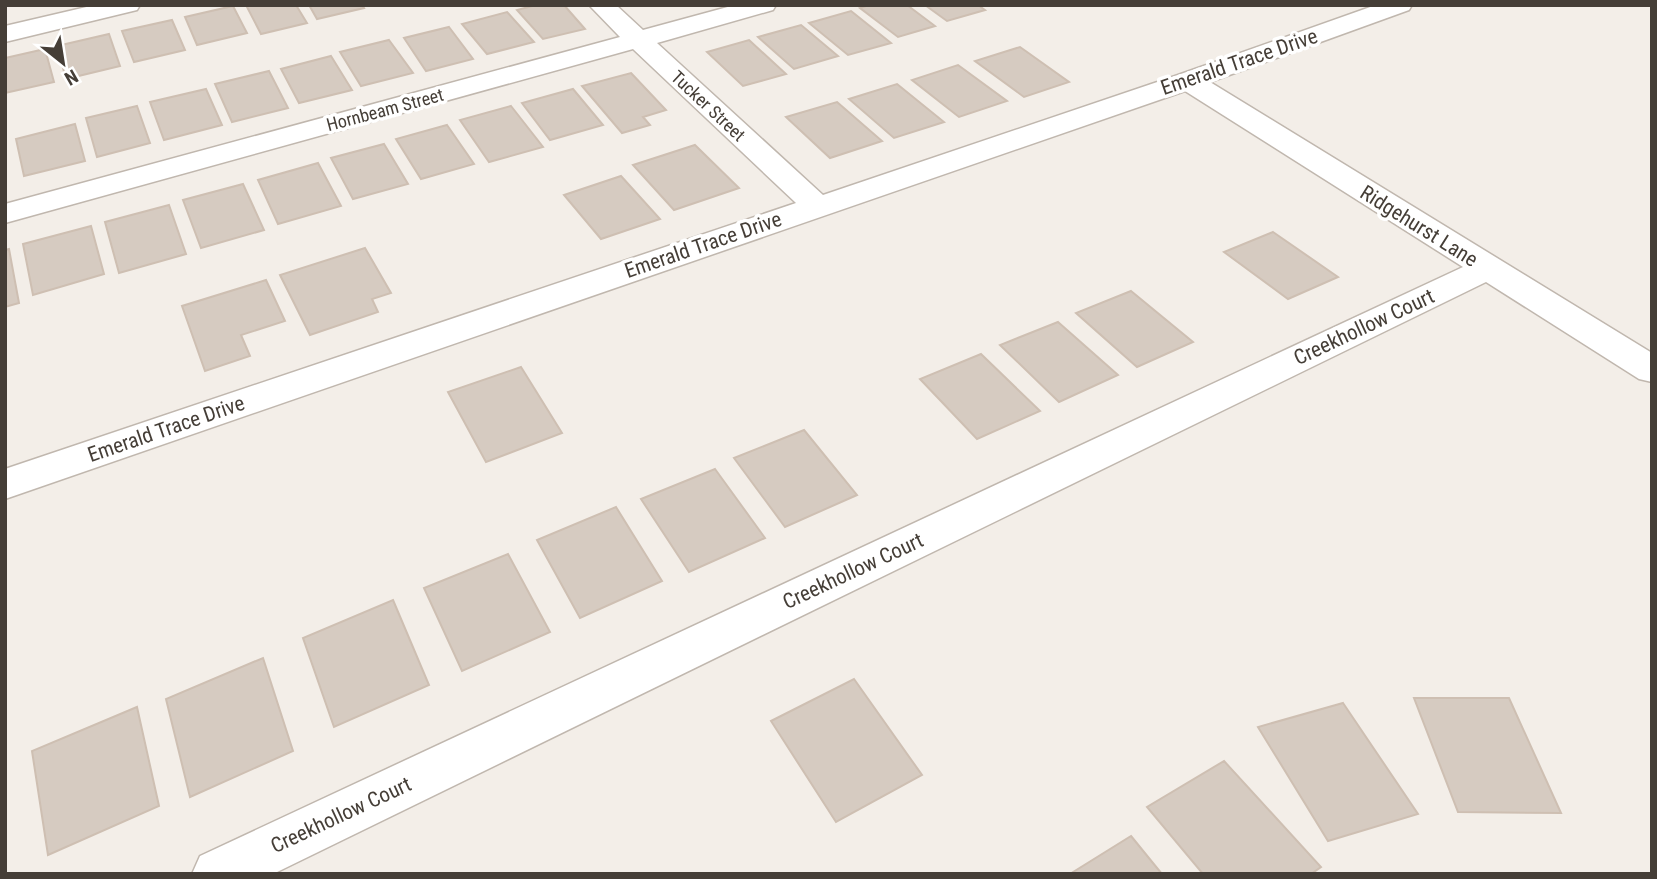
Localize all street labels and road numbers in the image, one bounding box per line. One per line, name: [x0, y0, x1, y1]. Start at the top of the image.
street label: Emerald Trace Drive: [1157, 24, 1321, 100]
street label: Tucker Street: [667, 66, 750, 145]
street label: Hornbeam Street: [324, 84, 446, 135]
street label: Ridgehurst Lane: [1356, 180, 1482, 272]
street label: Emerald Trace Drive: [621, 207, 785, 283]
street label: Creekhollow Court: [1290, 284, 1438, 370]
street label: Emerald Trace Drive: [84, 391, 248, 467]
street label: Creekhollow Court: [779, 528, 927, 614]
street label: Creekhollow Court: [267, 772, 415, 858]

